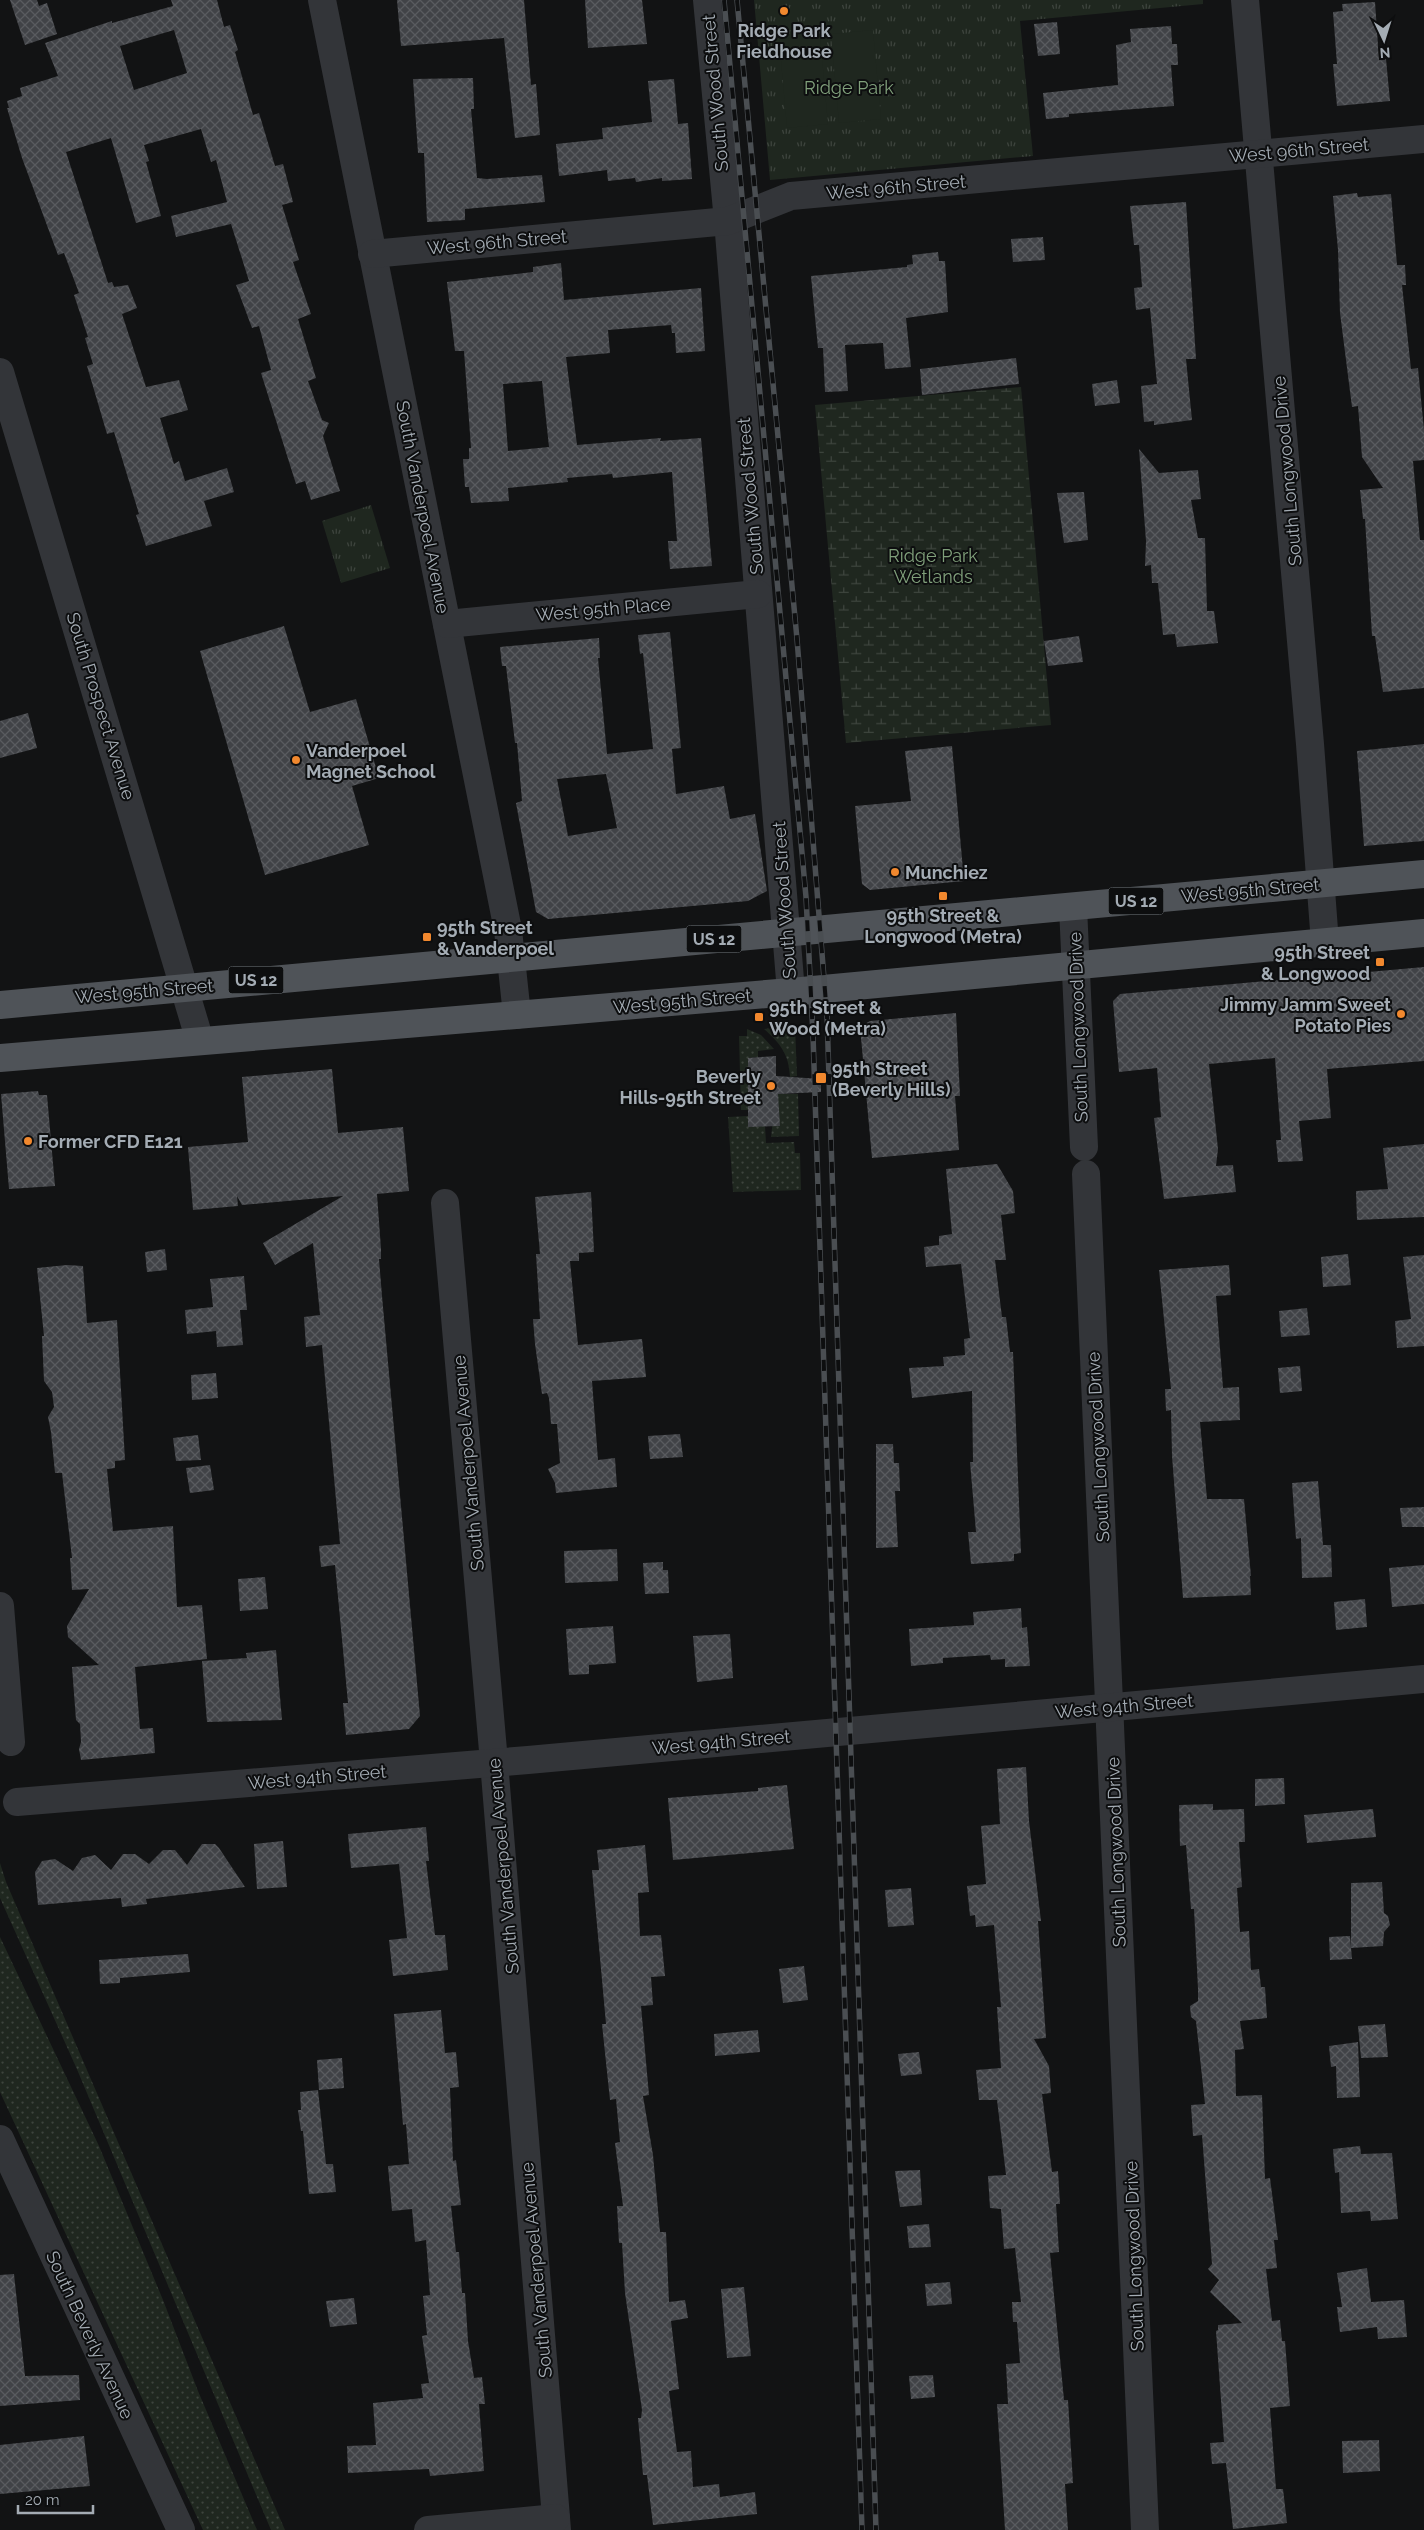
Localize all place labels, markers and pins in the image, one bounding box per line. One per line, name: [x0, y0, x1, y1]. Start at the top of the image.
marker: Ridge Park Fieldhouse: [778, 5, 790, 17]
place label: Ridge Park Fieldhouse: [736, 20, 832, 62]
place label: Vanderpoel Magnet School: [306, 740, 436, 782]
marker: Vanderpoel Magnet School: [290, 754, 302, 766]
place label: Munchiez: [905, 862, 988, 883]
marker: Munchiez: [889, 866, 901, 878]
marker: 95th Street & Longwood (Metra): [937, 890, 949, 902]
place label: 95th Street & Longwood (Metra): [864, 905, 1022, 947]
place label: 95th Street & Vanderpoel: [437, 917, 554, 959]
marker: 95th Street & Vanderpoel: [421, 931, 433, 943]
place label: 95th Street & Longwood: [1261, 942, 1370, 984]
marker: 95th Street & Longwood: [1374, 956, 1386, 968]
place label: Jimmy Jamm Sweet Potato Pies: [1220, 994, 1391, 1036]
place label: 95th Street & Wood (Metra): [769, 997, 886, 1039]
marker: Jimmy Jamm Sweet Potato Pies: [1395, 1008, 1407, 1020]
marker: 95th Street & Wood (Metra): [753, 1011, 765, 1023]
place label: 95th Street (Beverly Hills): [832, 1058, 951, 1100]
place label: Beverly Hills-95th Street: [620, 1066, 761, 1108]
marker: 95th Street (Beverly Hills): [814, 1071, 828, 1085]
marker: Beverly Hills-95th Street: [765, 1080, 777, 1092]
place label: Former CFD E121: [38, 1131, 183, 1152]
marker: Former CFD E121: [22, 1135, 34, 1147]

